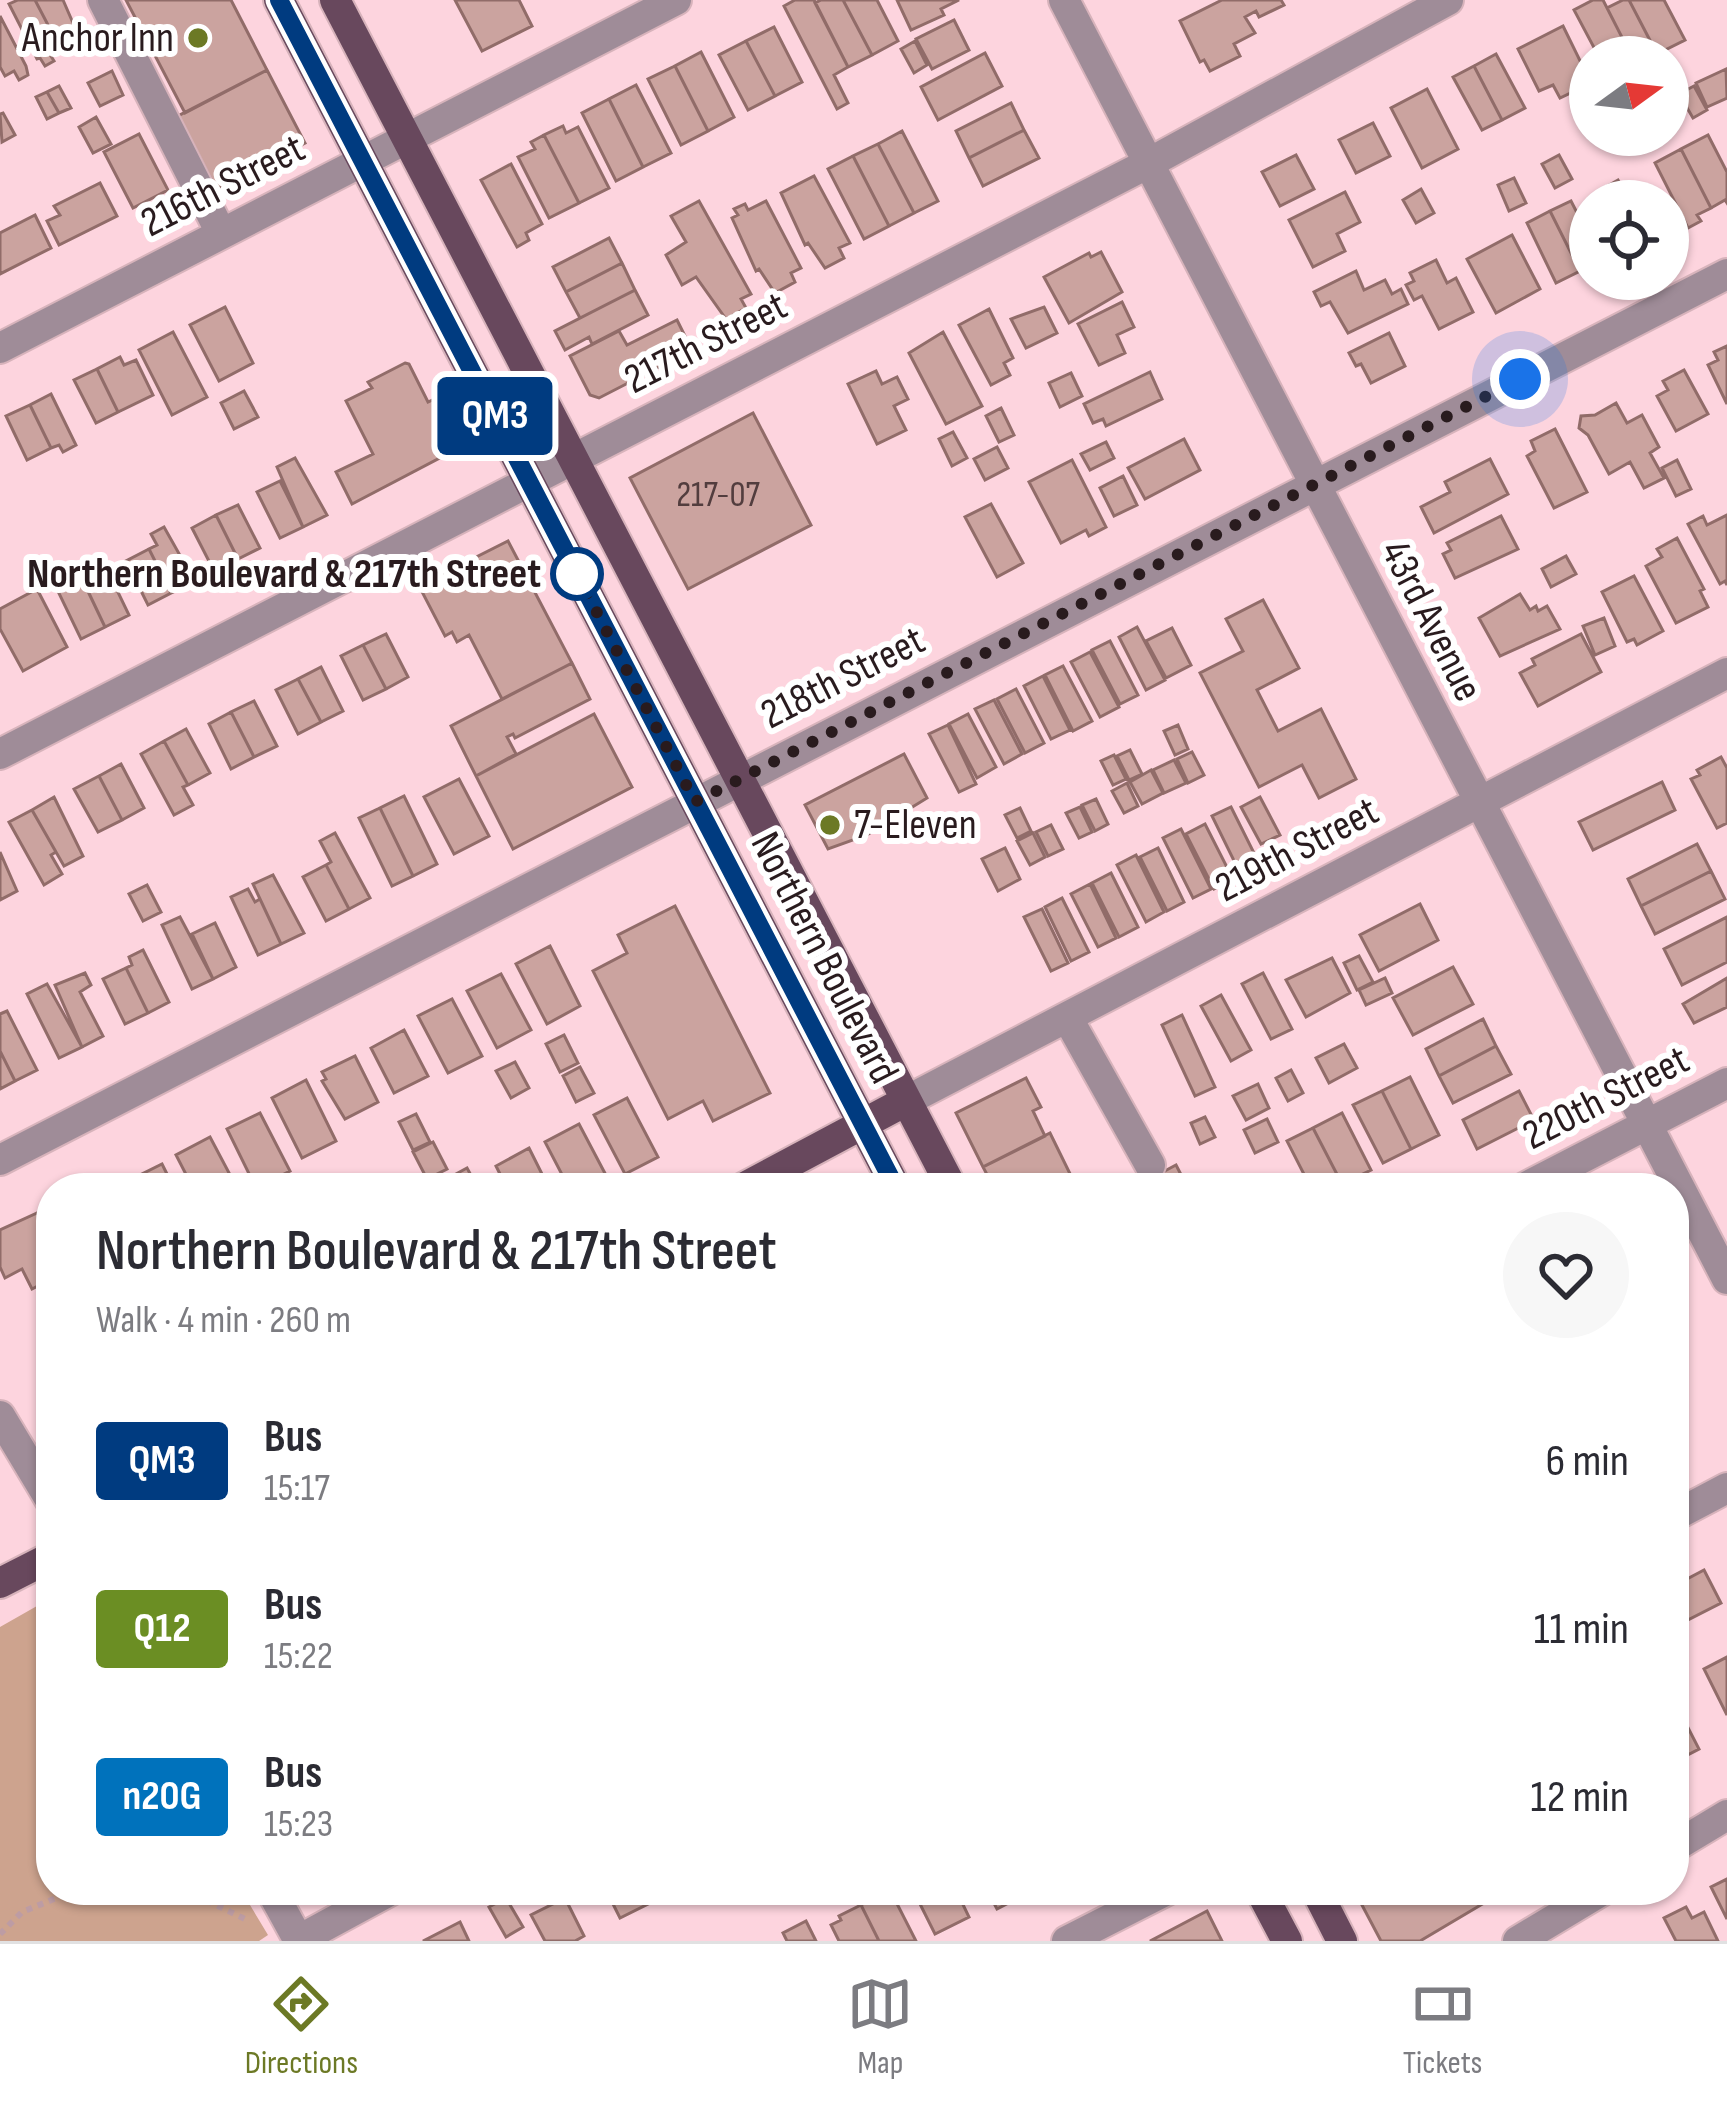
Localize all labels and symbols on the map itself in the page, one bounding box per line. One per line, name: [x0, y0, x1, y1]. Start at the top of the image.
place label: Anchor Inn: [21, 13, 174, 64]
marker: Anchor Inn: [185, 25, 211, 51]
north arrow: [1569, 36, 1689, 156]
street label: 216th Street: [133, 123, 313, 249]
street label: 217th Street: [616, 280, 796, 406]
your location: [1490, 349, 1550, 409]
line badge: QM3: [426, 377, 564, 455]
house number: 217-07: [676, 474, 760, 517]
street label: 43rd Avenue: [1369, 532, 1493, 710]
place label: Northern Boulevard & 217th Street: [27, 549, 541, 600]
marker: Northern Boulevard & 217th Street: [552, 549, 602, 599]
street label: 218th Street: [753, 615, 933, 741]
street label: 219th Street: [1207, 786, 1387, 914]
place label: 7-Eleven: [854, 800, 977, 851]
marker: 7-Eleven: [817, 812, 843, 838]
street label: Northern Boulevard: [739, 824, 909, 1092]
street label: 220th Street: [1514, 1035, 1698, 1161]

